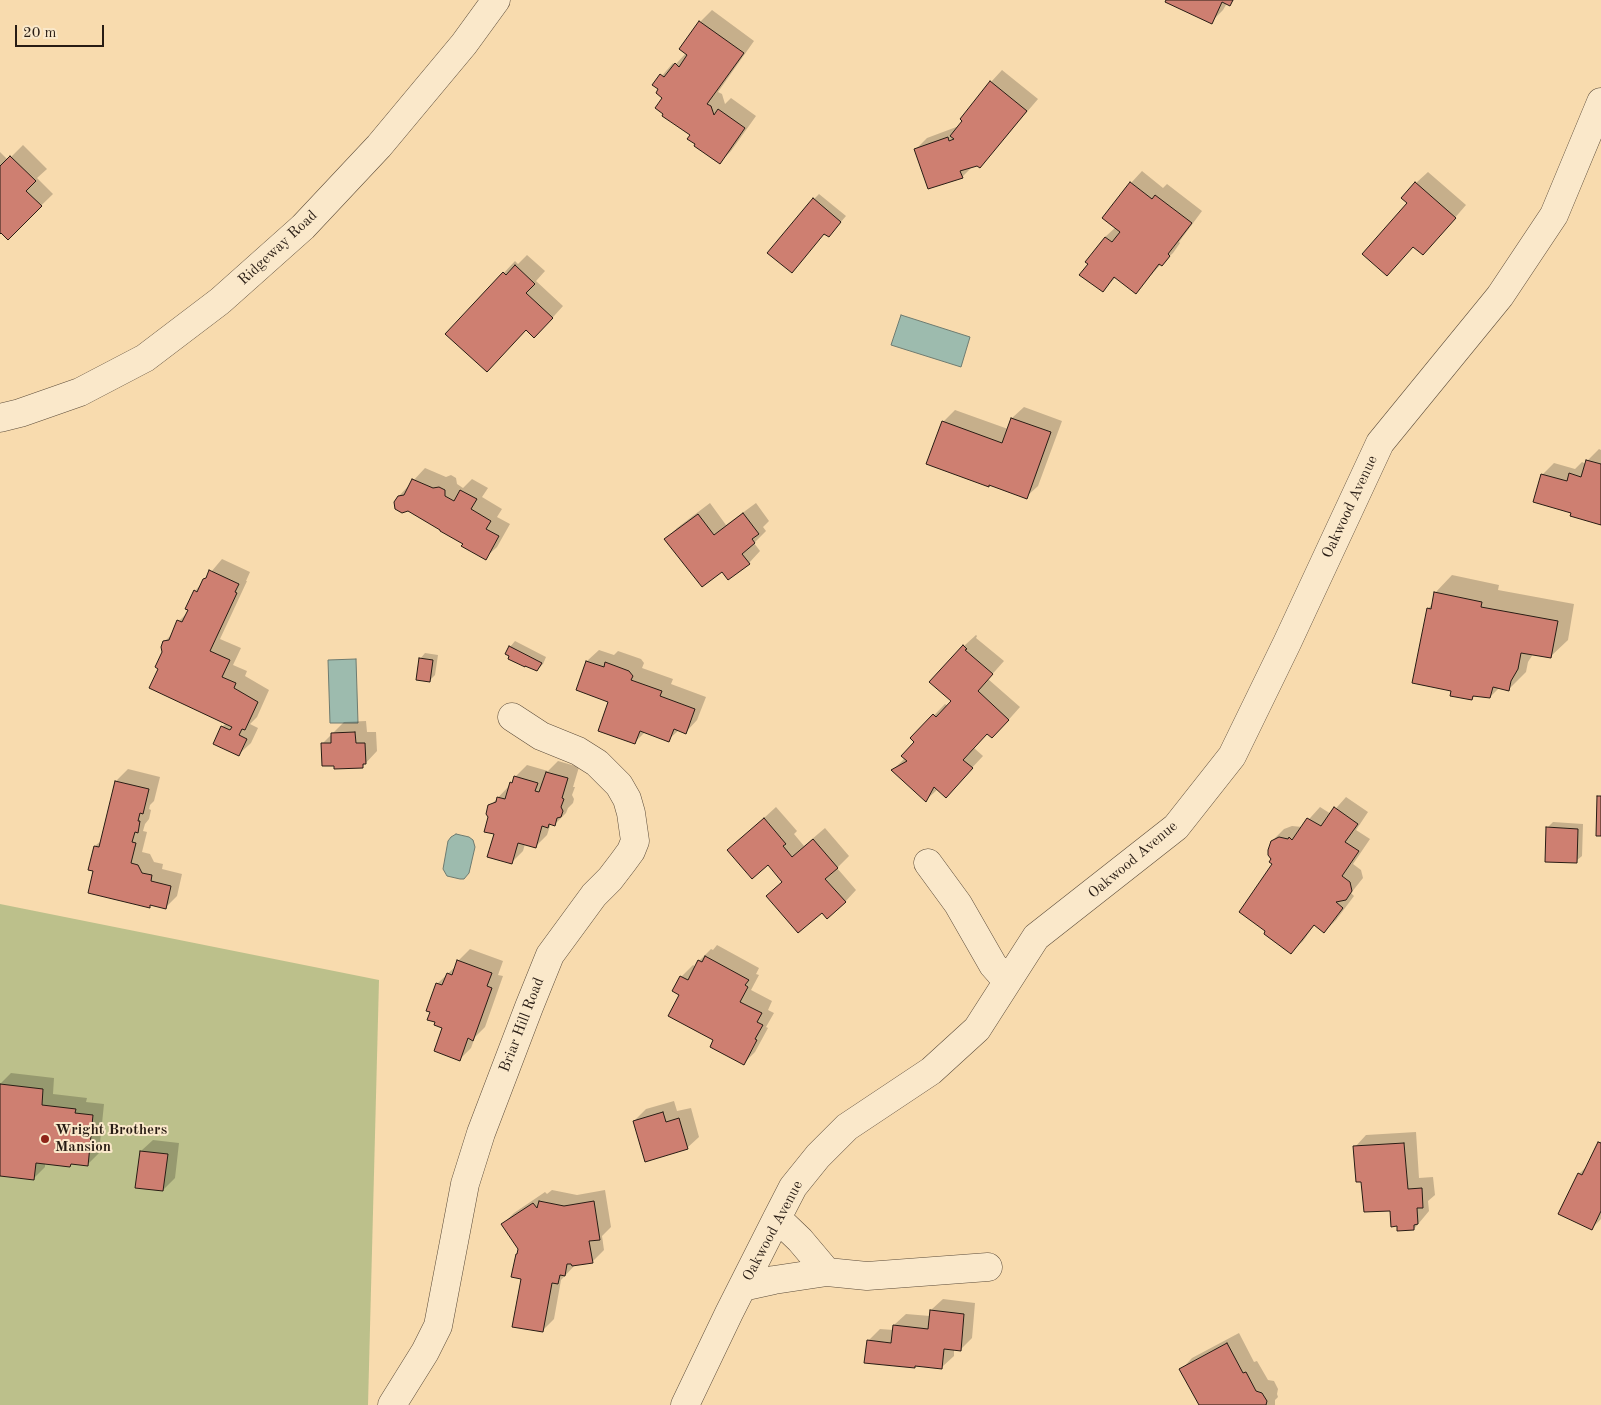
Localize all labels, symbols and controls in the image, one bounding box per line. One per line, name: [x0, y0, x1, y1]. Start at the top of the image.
scale bar: [18, 15, 106, 47]
text: 20 m: [23, 26, 57, 41]
street label: Ridgeway Road: [235, 207, 321, 289]
street label: Oakwood Avenue: [1318, 453, 1382, 561]
street label: Oakwood Avenue: [1085, 817, 1181, 903]
street label: Briar Hill Road: [496, 975, 548, 1075]
place label: Wright Brothers Mansion: [55, 1121, 167, 1156]
marker: Wright Brothers Mansion: [39, 1133, 51, 1145]
street label: Oakwood Avenue: [739, 1178, 807, 1284]

